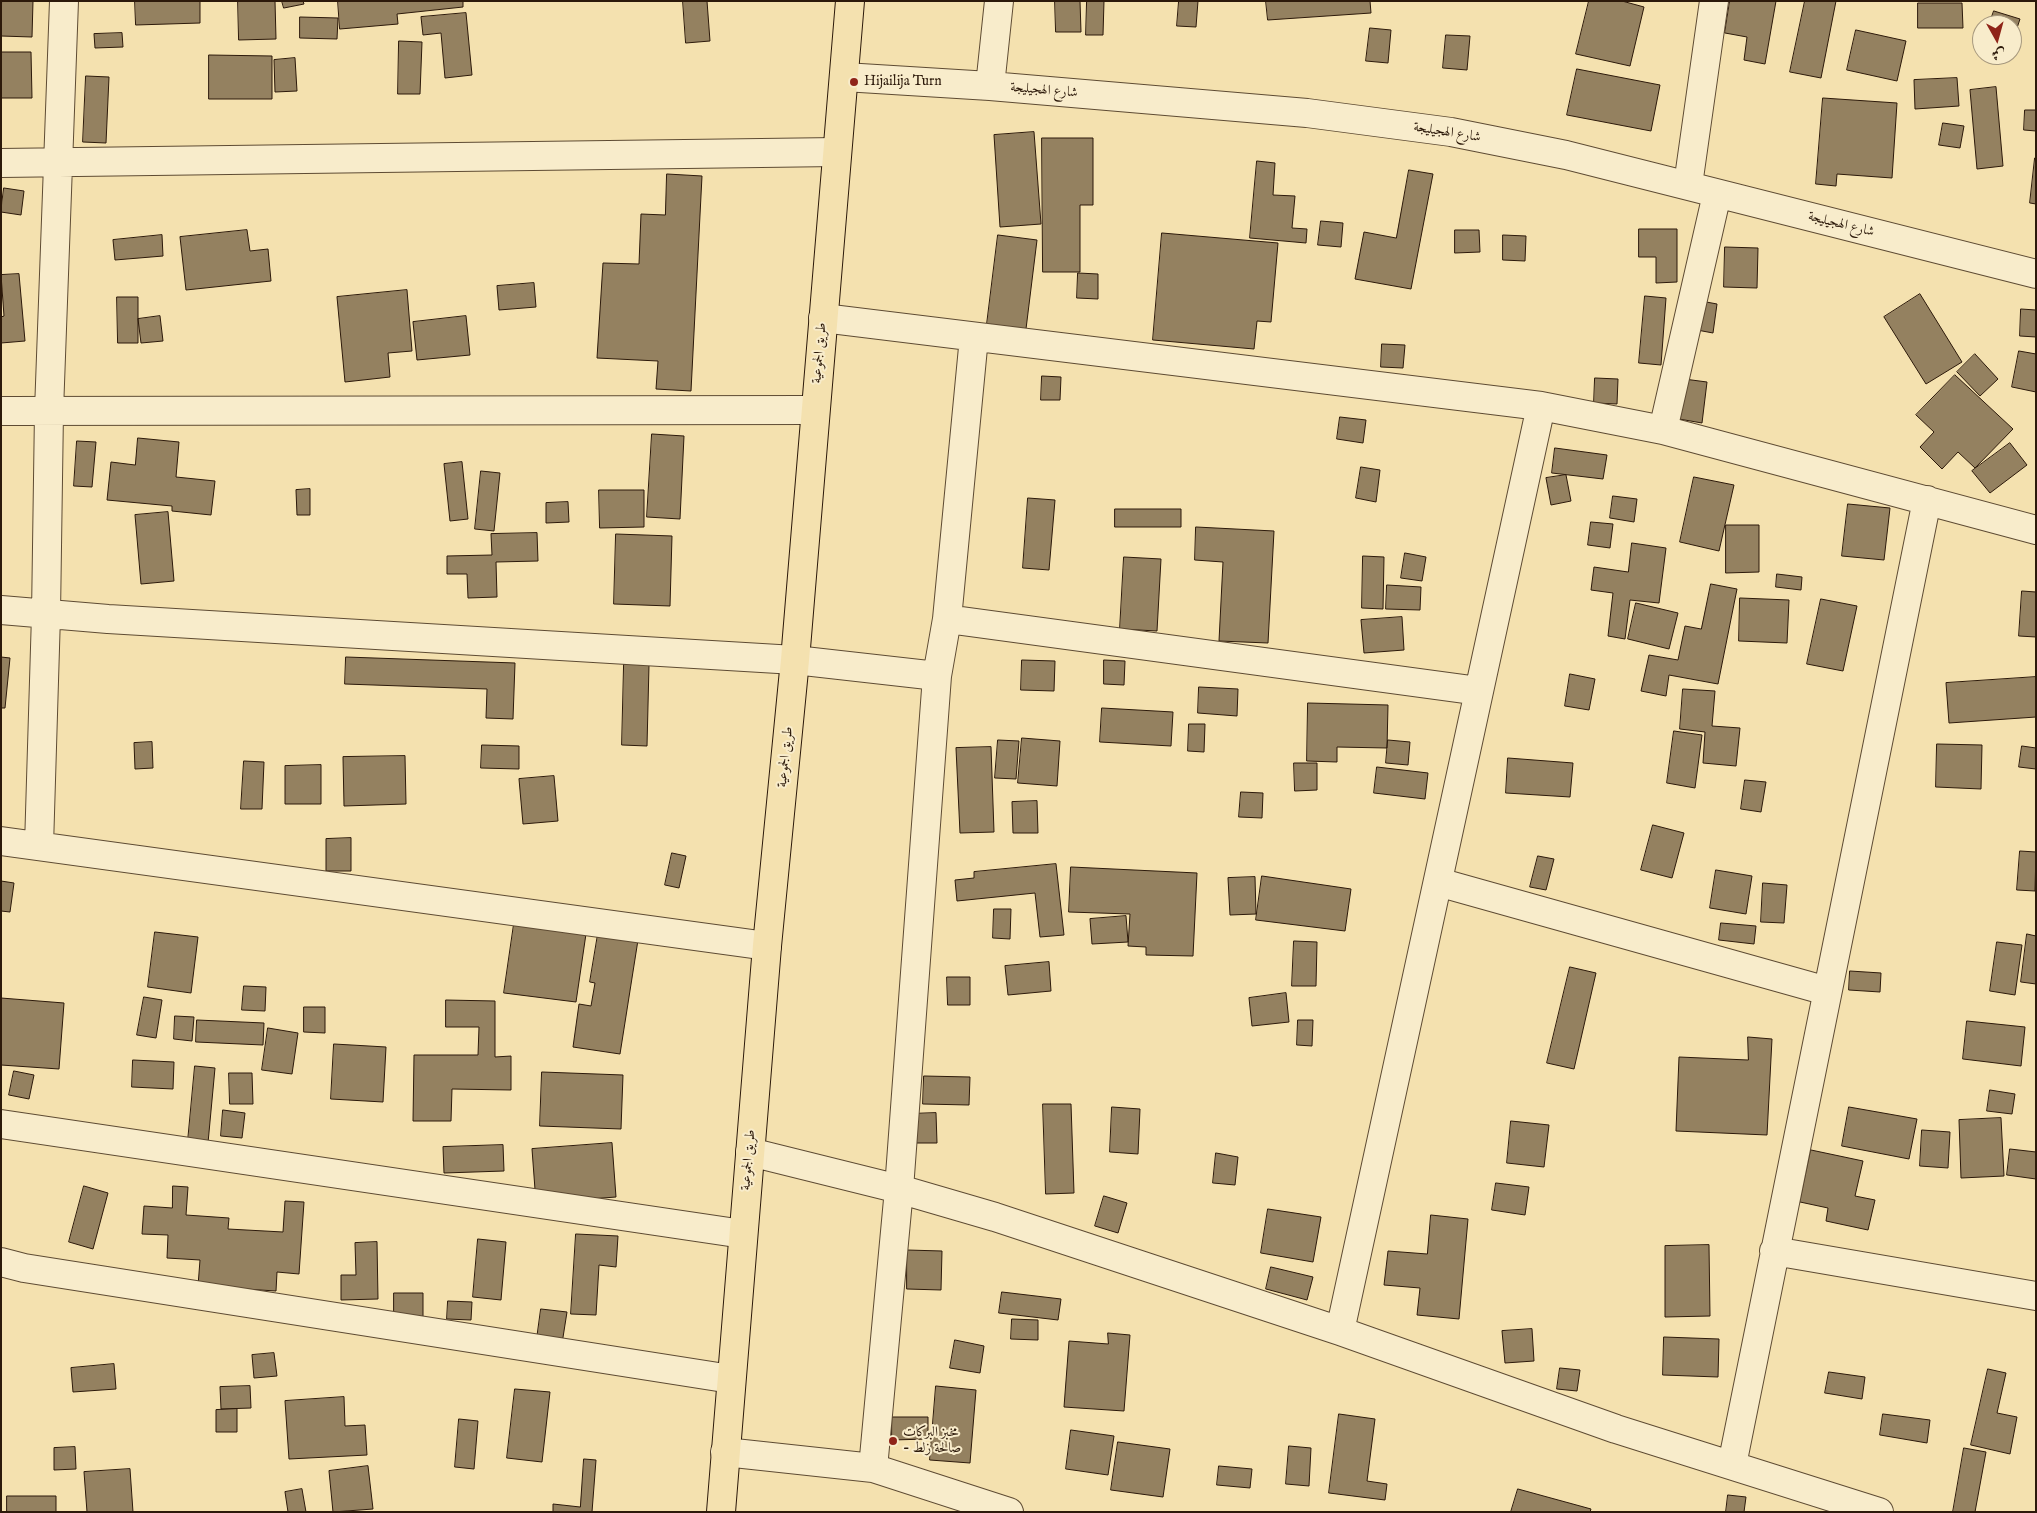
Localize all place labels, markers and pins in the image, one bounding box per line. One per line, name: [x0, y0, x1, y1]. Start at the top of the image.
place label: Hijailija Turn: [864, 74, 942, 90]
marker: Hijailija Turn: [848, 76, 860, 88]
place label: مخبز البركات - صالحة زلط: [903, 1425, 961, 1458]
marker: مخبز البركات - صالحة زلط: [887, 1435, 899, 1447]

